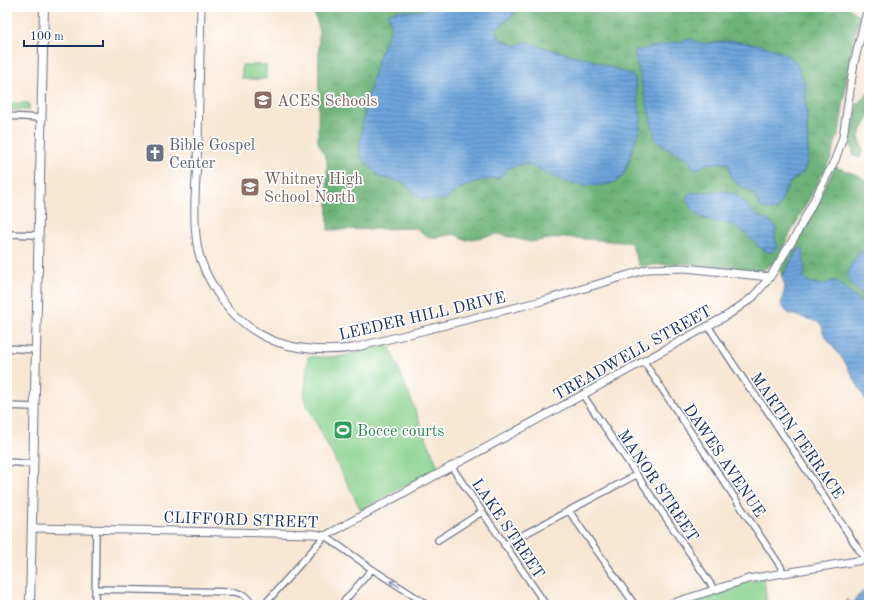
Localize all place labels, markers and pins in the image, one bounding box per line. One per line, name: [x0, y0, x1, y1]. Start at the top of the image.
school or university icon: ACES Schools: [252, 89, 274, 111]
place label: ACES Schools: [277, 94, 377, 110]
place label: Bible Gospel Center: [169, 138, 255, 172]
church icon: Bible Gospel Center: [144, 142, 166, 164]
place label: Whitney High School North: [264, 172, 363, 206]
school or university icon: Whitney High School North: [239, 176, 261, 198]
sports icon: Bocce courts: [332, 419, 354, 441]
place label: Bocce courts: [357, 424, 444, 440]

